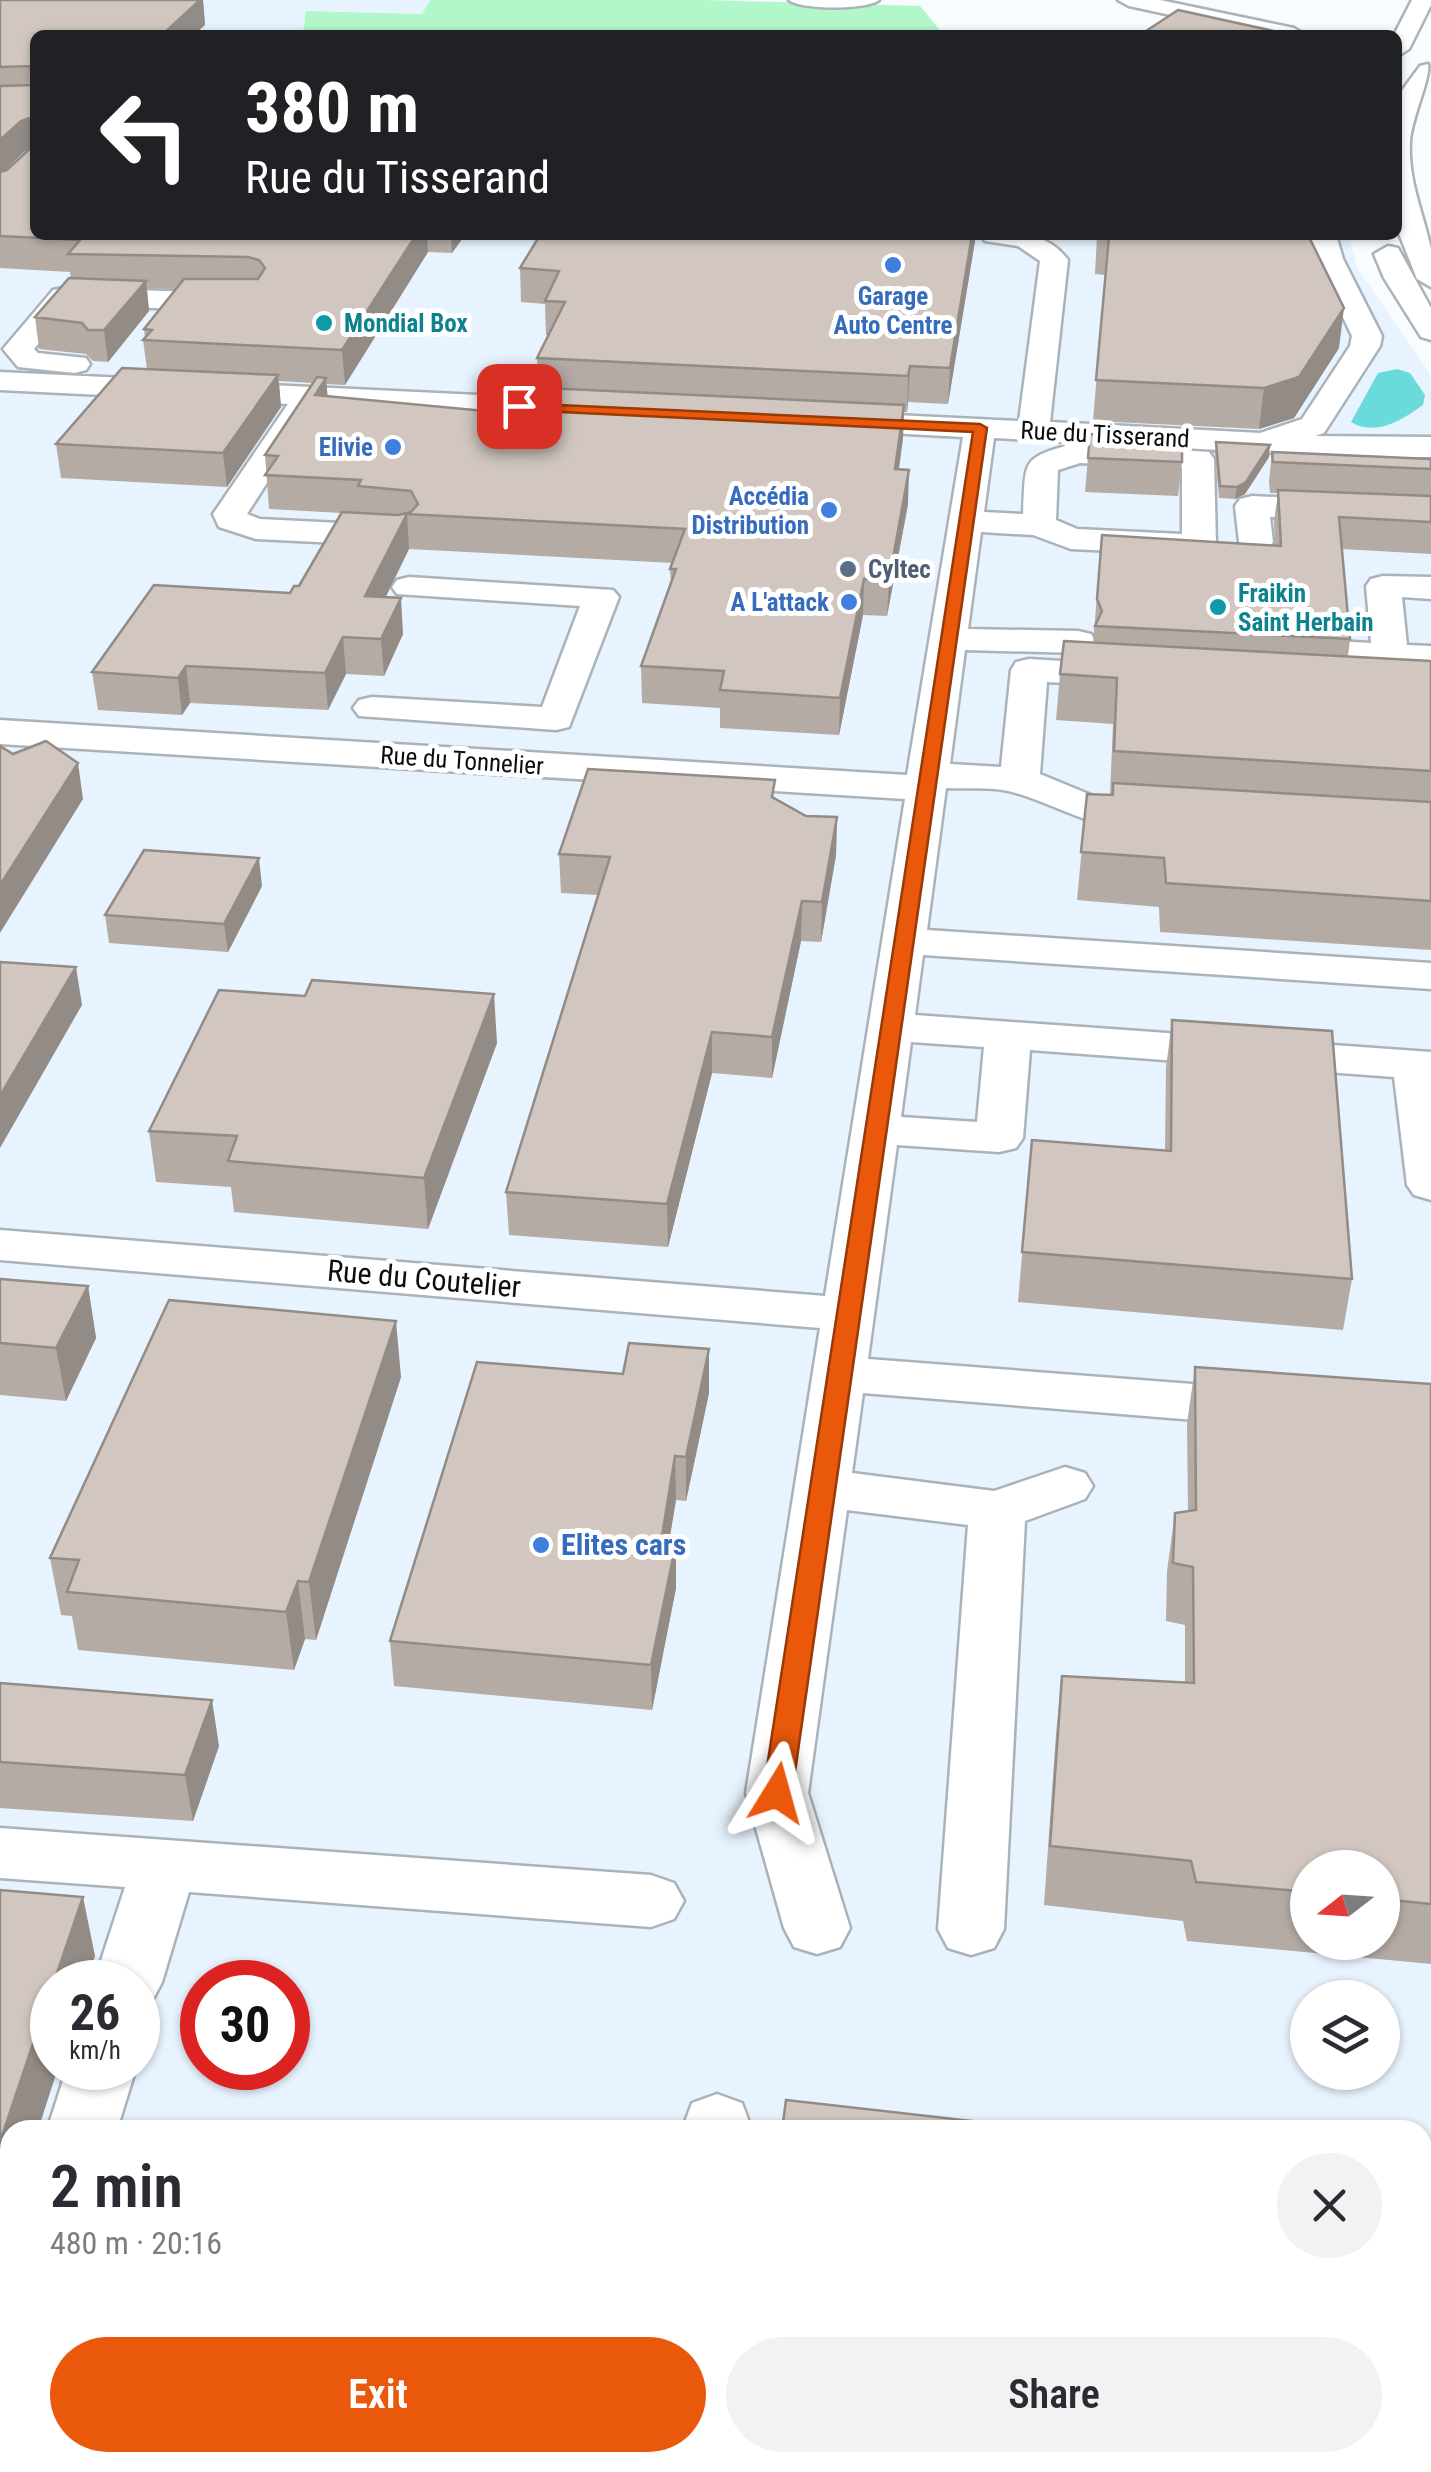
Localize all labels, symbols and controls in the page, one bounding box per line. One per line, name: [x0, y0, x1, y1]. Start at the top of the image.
text: 380 m: [245, 67, 419, 149]
icon: left: [80, 70, 210, 200]
text: Rue du Tisserand: [245, 151, 550, 204]
marker: Garage Auto Centre: [882, 254, 904, 276]
place label: Garage Auto Centre: [834, 282, 952, 340]
place label: Mondial Box: [344, 309, 468, 338]
marker: Mondial Box: [313, 312, 335, 334]
pin: [477, 364, 562, 449]
icon: arrive: [492, 379, 547, 434]
street label: Rue du Tisserand: [1020, 416, 1190, 453]
place label: Elivie: [319, 433, 373, 462]
marker: Elivie: [382, 436, 404, 458]
place label: Accédia Distribution: [692, 482, 809, 540]
marker: Accédia Distribution: [818, 499, 840, 521]
place label: Cyltec: [868, 555, 931, 584]
marker: Cyltec: [837, 558, 859, 580]
place label: Fraikin Saint Herbain: [1238, 579, 1374, 637]
place label: A L'attack: [731, 588, 829, 617]
marker: A L'attack: [838, 591, 860, 613]
marker: Fraikin Saint Herbain: [1207, 596, 1229, 618]
street label: Rue du Tonnelier: [379, 740, 545, 781]
street label: Rue du Coutelier: [326, 1253, 522, 1304]
place label: Elites cars: [561, 1527, 686, 1562]
marker: Elites cars: [530, 1534, 552, 1556]
position arrow: [725, 1741, 829, 1845]
north arrow: [1290, 1850, 1400, 1960]
map controls: [1290, 1850, 1400, 2090]
speed limit sign: 30: [180, 1960, 310, 2090]
button: layers: [1290, 1980, 1400, 2090]
text: 26: [70, 1984, 120, 2042]
text: km/h: [69, 2036, 121, 2065]
text: 2 min: [50, 2151, 183, 2222]
button: close: [1277, 2153, 1382, 2258]
text: 480 m · 20:16: [50, 2224, 222, 2262]
button: Exit: [50, 2337, 706, 2452]
button: Share: [726, 2337, 1382, 2452]

